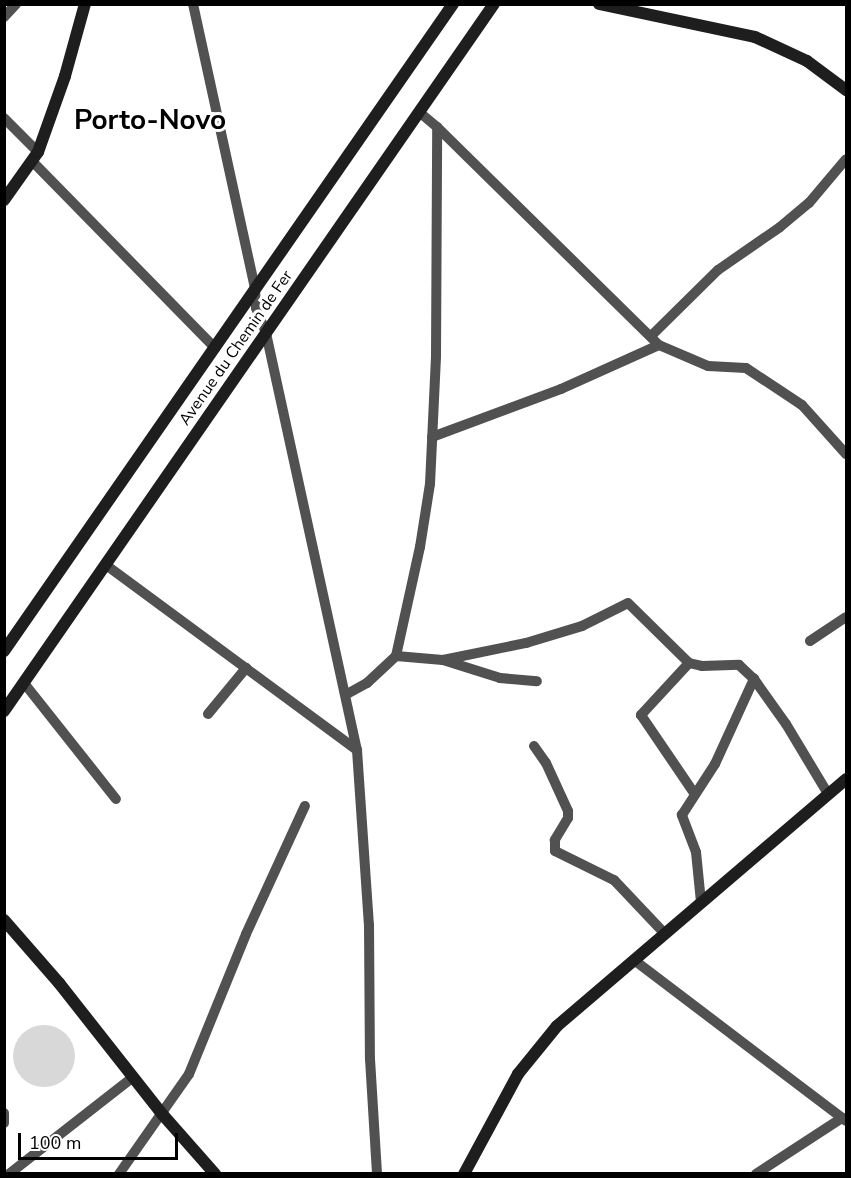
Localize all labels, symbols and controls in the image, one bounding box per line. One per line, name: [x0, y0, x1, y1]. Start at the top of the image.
district label: Porto-Novo: [74, 103, 226, 137]
street label: Avenue du Chemin de Fer: [175, 267, 297, 429]
scale bar: [21, 1121, 182, 1159]
text: 100 m: [29, 1131, 81, 1155]

